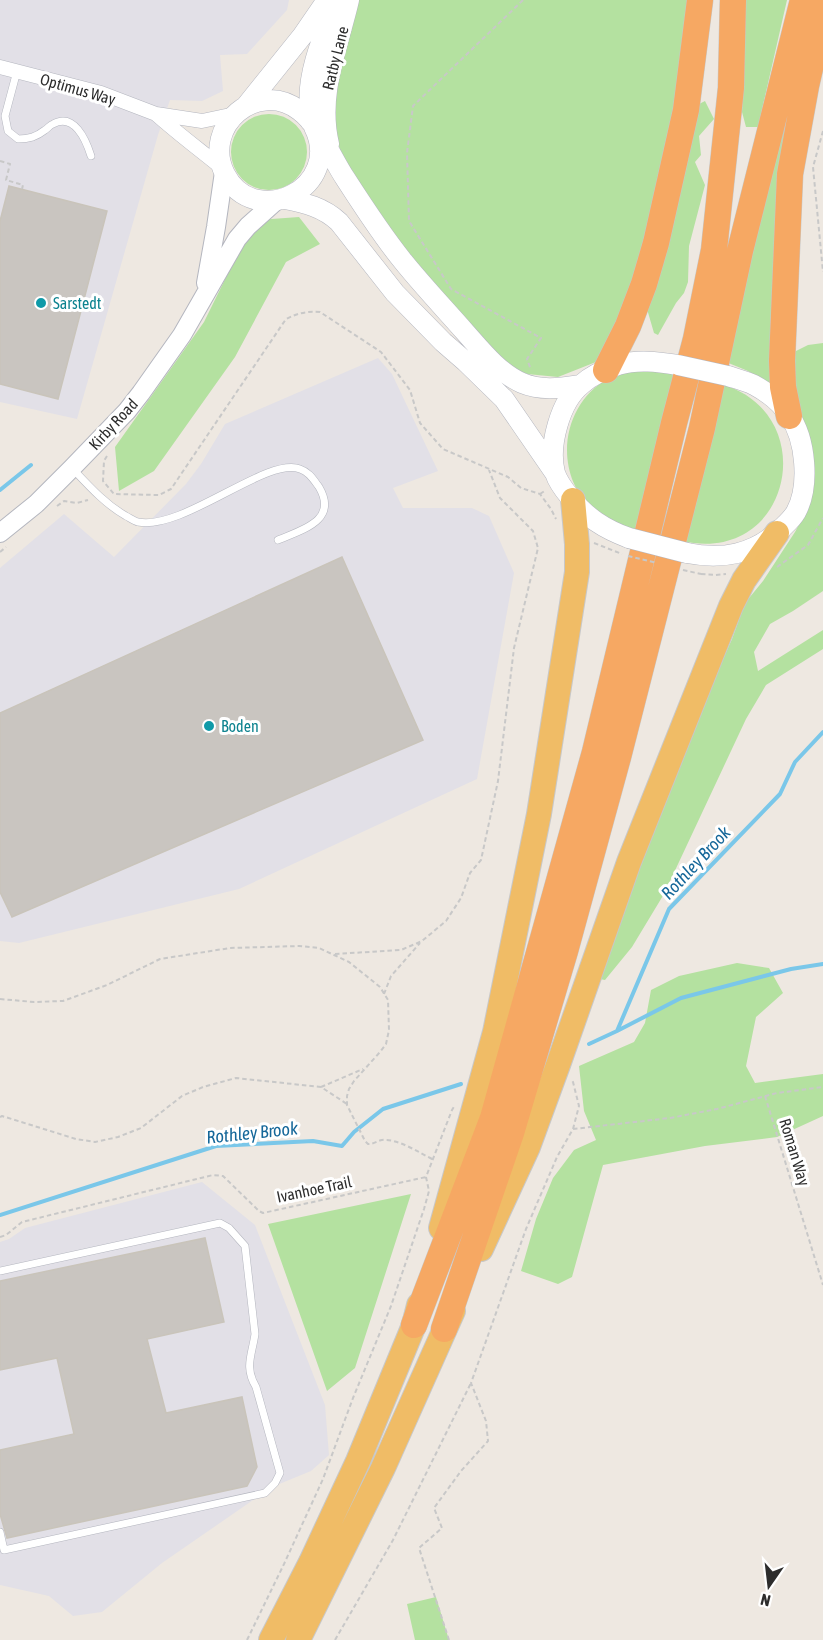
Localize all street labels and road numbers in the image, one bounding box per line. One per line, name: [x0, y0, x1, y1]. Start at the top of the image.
street label: Ratby Lane: [318, 24, 353, 92]
street label: Optimus Way: [38, 70, 118, 109]
street label: Kirby Road: [85, 395, 142, 454]
street label: Roman Way: [775, 1116, 814, 1189]
street label: Ivanhoe Trail: [275, 1172, 354, 1206]

